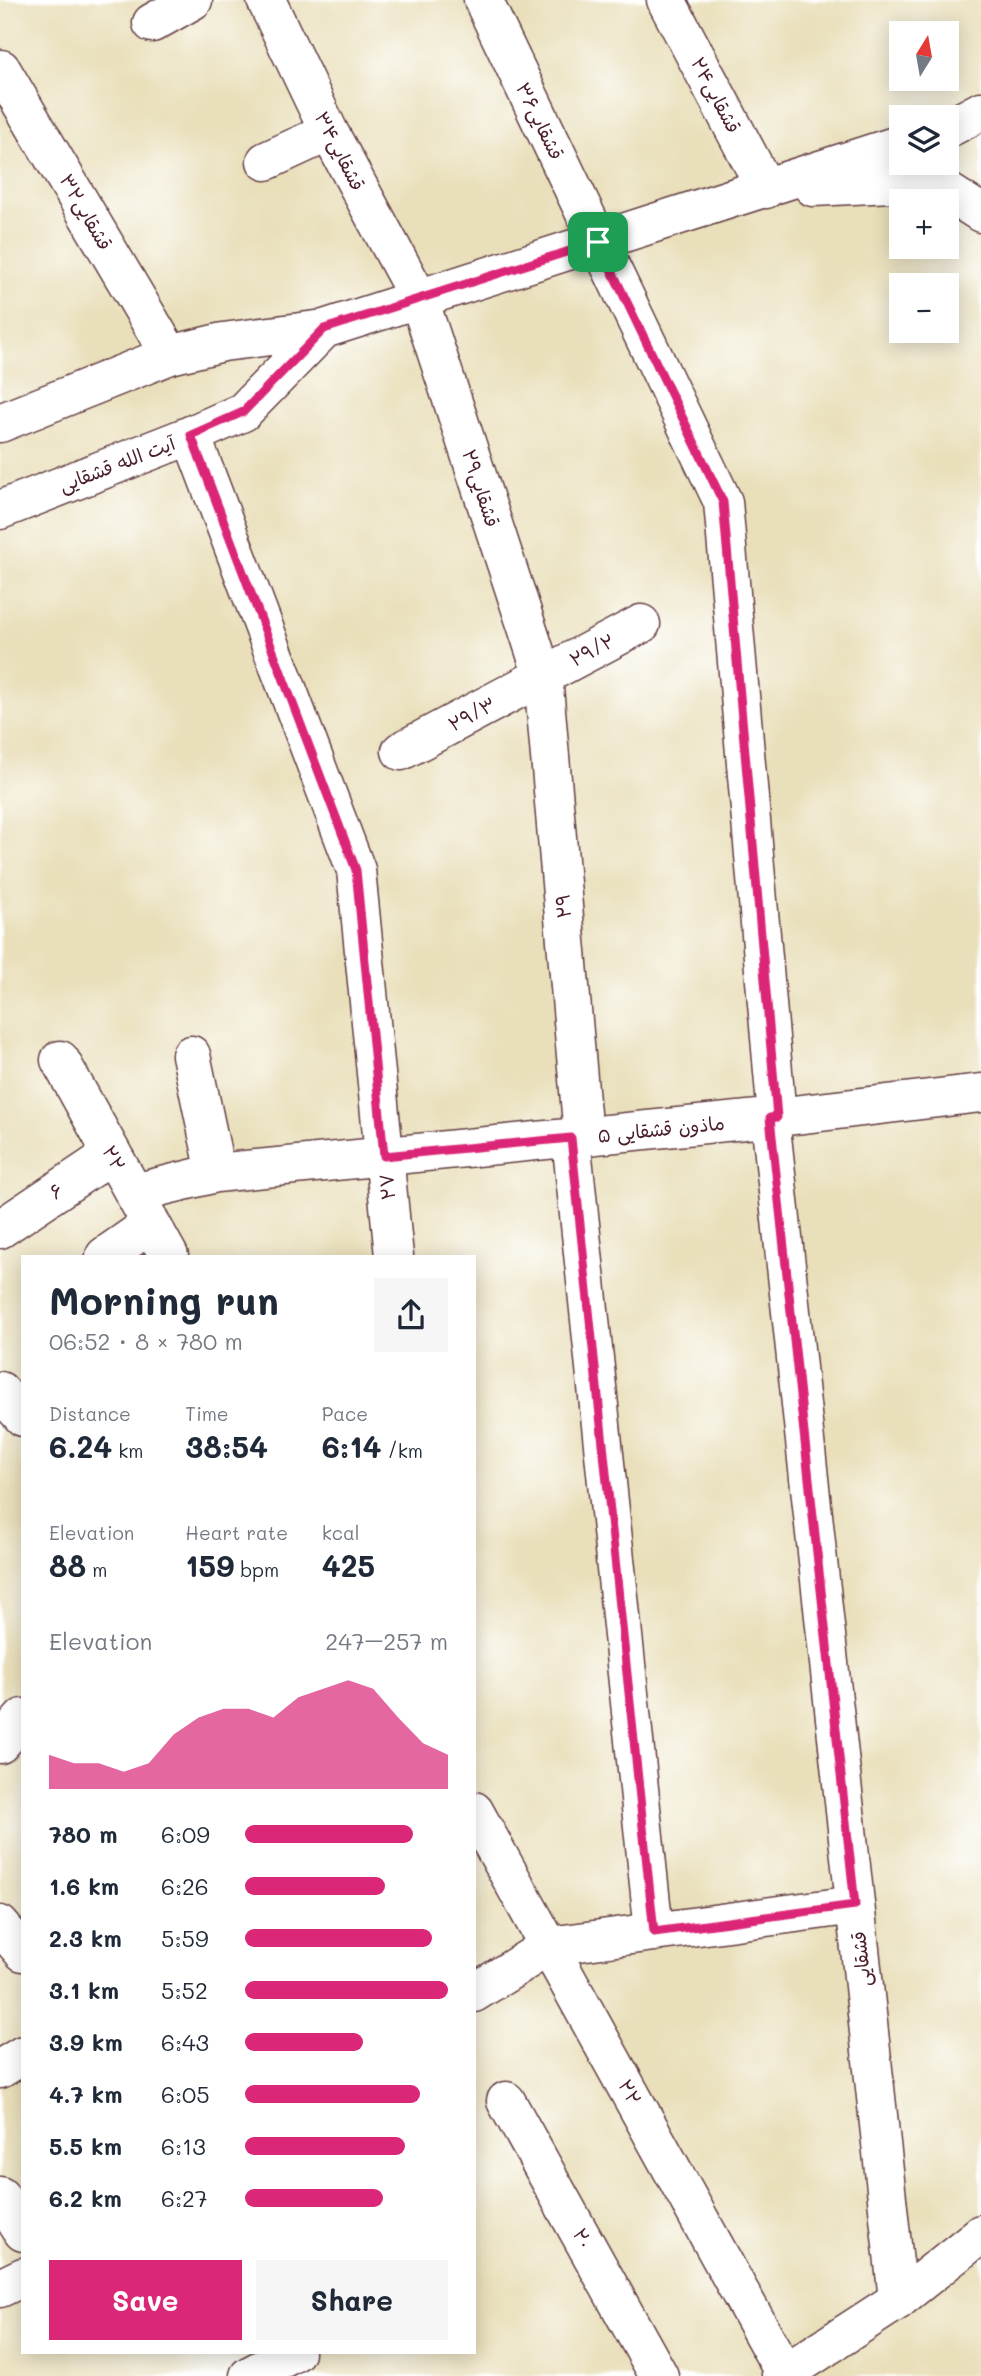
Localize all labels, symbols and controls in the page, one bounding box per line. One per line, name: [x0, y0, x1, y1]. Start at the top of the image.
north arrow: [889, 21, 959, 91]
map controls: [889, 21, 959, 343]
street label: قشقایی۲۴: [685, 52, 747, 138]
street label: قشقایی۳۶: [510, 78, 570, 164]
button: layers: [889, 105, 959, 175]
street label: قشقایی۳۴: [309, 107, 371, 195]
street label: قشقایی۳۲: [54, 169, 118, 255]
button: +: [889, 189, 959, 259]
pin: [568, 212, 628, 272]
icon: arrive: [579, 223, 617, 261]
button: −: [889, 273, 959, 343]
street label: آیت الله قشقایی: [55, 429, 180, 498]
street label: قشقایی۲۹: [456, 446, 506, 530]
street label: ۲۹/۲: [565, 627, 619, 672]
street label: ۲۹/۳: [444, 691, 500, 736]
street label: ۲۹: [549, 893, 576, 919]
street label: ماذون قشقایی ۵: [596, 1109, 726, 1149]
street label: ۲۲: [97, 1140, 132, 1175]
street label: ۲۷: [373, 1173, 400, 1201]
street label: ۶: [44, 1177, 67, 1204]
text: Morning run: [49, 1275, 279, 1325]
button: share: [374, 1278, 448, 1352]
text: 06:52 · 8 × 780 m: [49, 1326, 243, 1356]
text: Distance: [49, 1401, 131, 1426]
text: Time: [185, 1401, 229, 1426]
text: Pace: [322, 1401, 368, 1426]
text: 6.24: [49, 1426, 112, 1466]
text: 38:54: [185, 1426, 268, 1466]
text: 6:14: [322, 1426, 382, 1466]
text: km: [112, 1438, 144, 1463]
text: /km: [382, 1438, 423, 1463]
text: Elevation: [49, 1520, 134, 1545]
text: Heart rate: [185, 1520, 288, 1545]
text: kcal: [322, 1520, 360, 1545]
text: 88: [49, 1545, 86, 1585]
text: 159: [185, 1545, 234, 1585]
text: 425: [322, 1545, 375, 1585]
text: m: [86, 1557, 107, 1582]
text: bpm: [234, 1557, 279, 1582]
text: Elevation: [49, 1626, 152, 1656]
text: 247–257 m: [325, 1626, 448, 1656]
text: 780 m: [49, 1819, 117, 1849]
text: 6:09: [161, 1819, 210, 1849]
text: 1.6 km: [49, 1871, 119, 1901]
text: 6:26: [161, 1871, 209, 1901]
text: 2.3 km: [49, 1923, 122, 1953]
text: 5:59: [161, 1923, 209, 1953]
street label: قشقایی: [845, 1930, 877, 1988]
text: 3.1 km: [49, 1975, 119, 2005]
text: 5:52: [161, 1975, 208, 2005]
text: 3.9 km: [49, 2027, 123, 2057]
text: 6:43: [161, 2027, 209, 2057]
street label: ۲۲: [613, 2074, 648, 2109]
text: 4.7 km: [49, 2079, 122, 2109]
text: 6:05: [161, 2079, 210, 2109]
text: 5.5 km: [49, 2131, 122, 2161]
text: 6:13: [161, 2131, 206, 2161]
text: 6.2 km: [49, 2183, 122, 2213]
text: 6:27: [161, 2183, 208, 2213]
street label: ۲۰: [568, 2223, 599, 2252]
button: Save: [49, 2260, 242, 2340]
button: Share: [256, 2260, 448, 2340]

